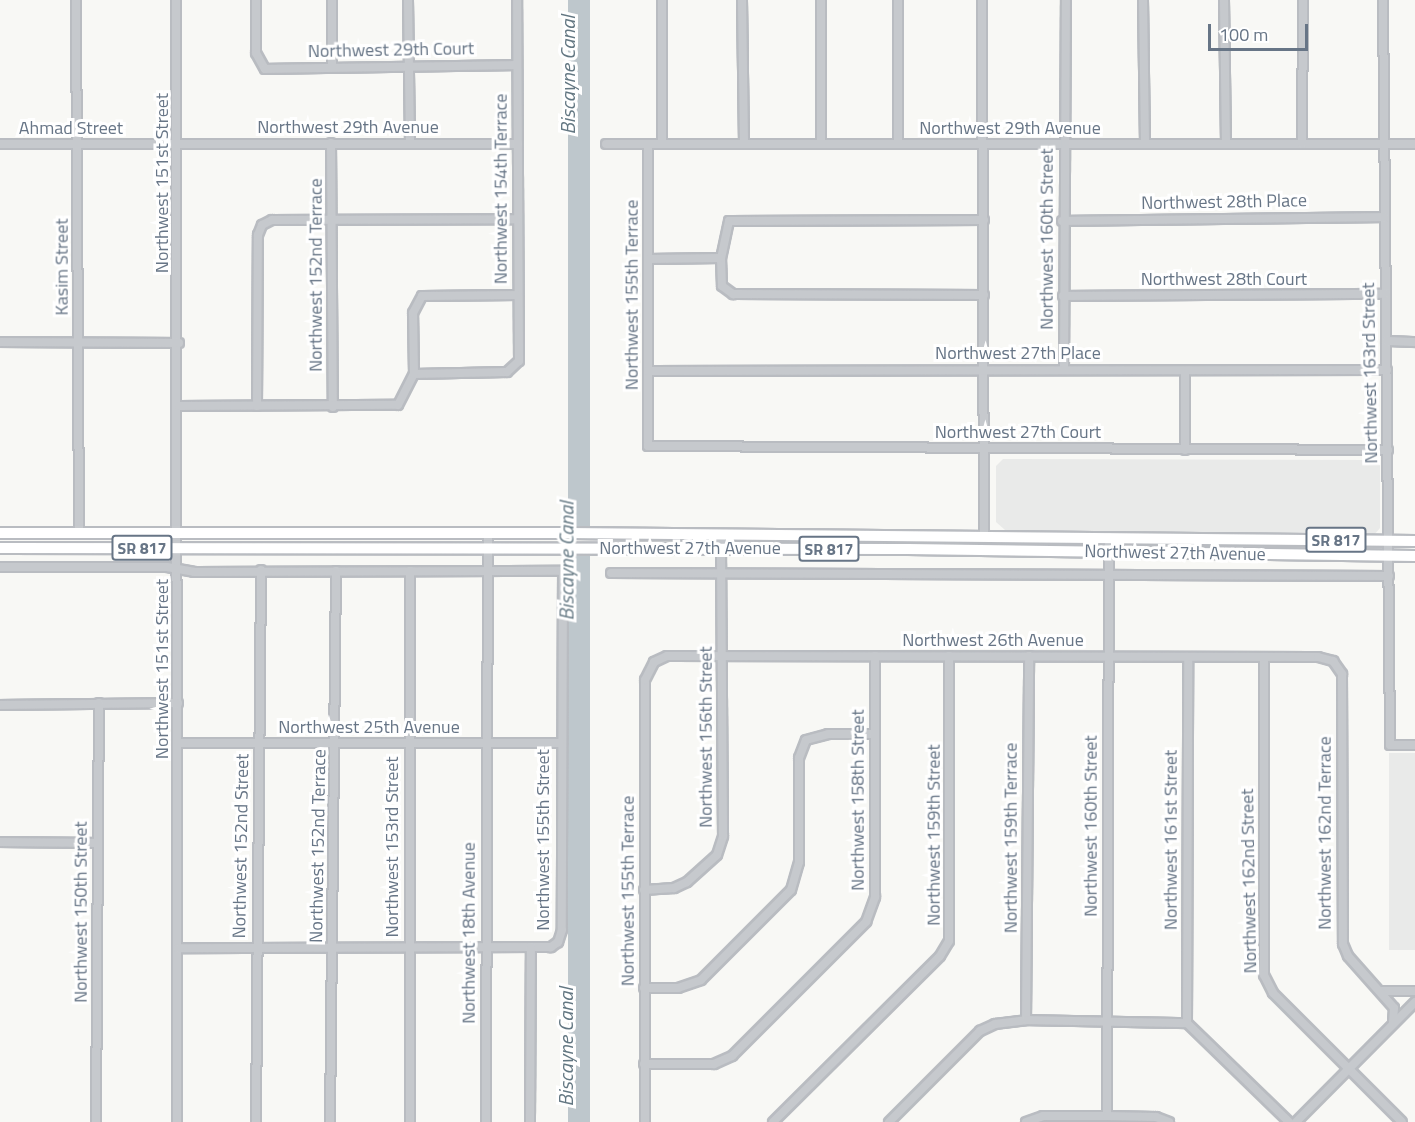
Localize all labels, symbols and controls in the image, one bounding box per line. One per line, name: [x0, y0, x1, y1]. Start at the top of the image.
scale bar: [1211, 12, 1312, 50]
water label: Biscayne Canal: [555, 15, 579, 135]
text: 100 m: [1219, 21, 1268, 48]
street label: Northwest 29th Court: [308, 38, 474, 62]
street label: Northwest 151st Street: [151, 93, 173, 273]
street label: Northwest 154th Terrace: [490, 94, 512, 284]
street label: Northwest 29th Avenue: [257, 116, 439, 138]
street label: Ahmad Street: [19, 117, 123, 139]
street label: Northwest 29th Avenue: [919, 117, 1101, 139]
street label: Northwest 160th Street: [1036, 148, 1058, 330]
street label: Northwest 152nd Terrace: [305, 178, 327, 372]
street label: Northwest 28th Place: [1141, 190, 1307, 214]
street label: Northwest 155th Terrace: [621, 200, 643, 390]
street label: Kasim Street: [51, 219, 73, 315]
street label: Northwest 28th Court: [1141, 268, 1307, 290]
street label: Northwest 163rd Street: [1358, 282, 1382, 464]
street label: Northwest 27th Place: [935, 342, 1101, 364]
street label: Northwest 27th Court: [935, 421, 1101, 443]
water label: Biscayne Canal: [554, 501, 578, 621]
road number: SR 817: [1304, 527, 1368, 553]
road number: SR 817: [110, 535, 174, 561]
road number: SR 817: [798, 536, 860, 562]
street label: Northwest 27th Avenue: [599, 537, 781, 559]
street label: Northwest 27th Avenue: [1084, 541, 1266, 565]
street label: Northwest 151st Street: [151, 579, 173, 759]
street label: Northwest 26th Avenue: [902, 629, 1084, 651]
street label: Northwest 156th Street: [695, 646, 717, 828]
street label: Northwest 158th Street: [847, 709, 869, 891]
street label: Northwest 25th Avenue: [278, 716, 460, 738]
street label: Northwest 160th Street: [1080, 735, 1102, 917]
street label: Northwest 162nd Terrace: [1314, 736, 1336, 930]
street label: Northwest 159th Terrace: [1000, 743, 1022, 933]
street label: Northwest 159th Street: [923, 744, 945, 926]
street label: Northwest 152nd Terrace: [306, 749, 330, 943]
street label: Northwest 155th Street: [532, 749, 554, 931]
street label: Northwest 161st Street: [1160, 750, 1182, 930]
street label: Northwest 152nd Street: [229, 753, 253, 939]
street label: Northwest 153rd Street: [381, 756, 403, 938]
street label: Northwest 162nd Street: [1237, 788, 1261, 974]
street label: Northwest 155th Terrace: [617, 796, 639, 986]
street label: Northwest 150th Street: [70, 821, 92, 1003]
street label: Northwest 18th Avenue: [458, 842, 480, 1024]
water label: Biscayne Canal: [553, 987, 577, 1107]

